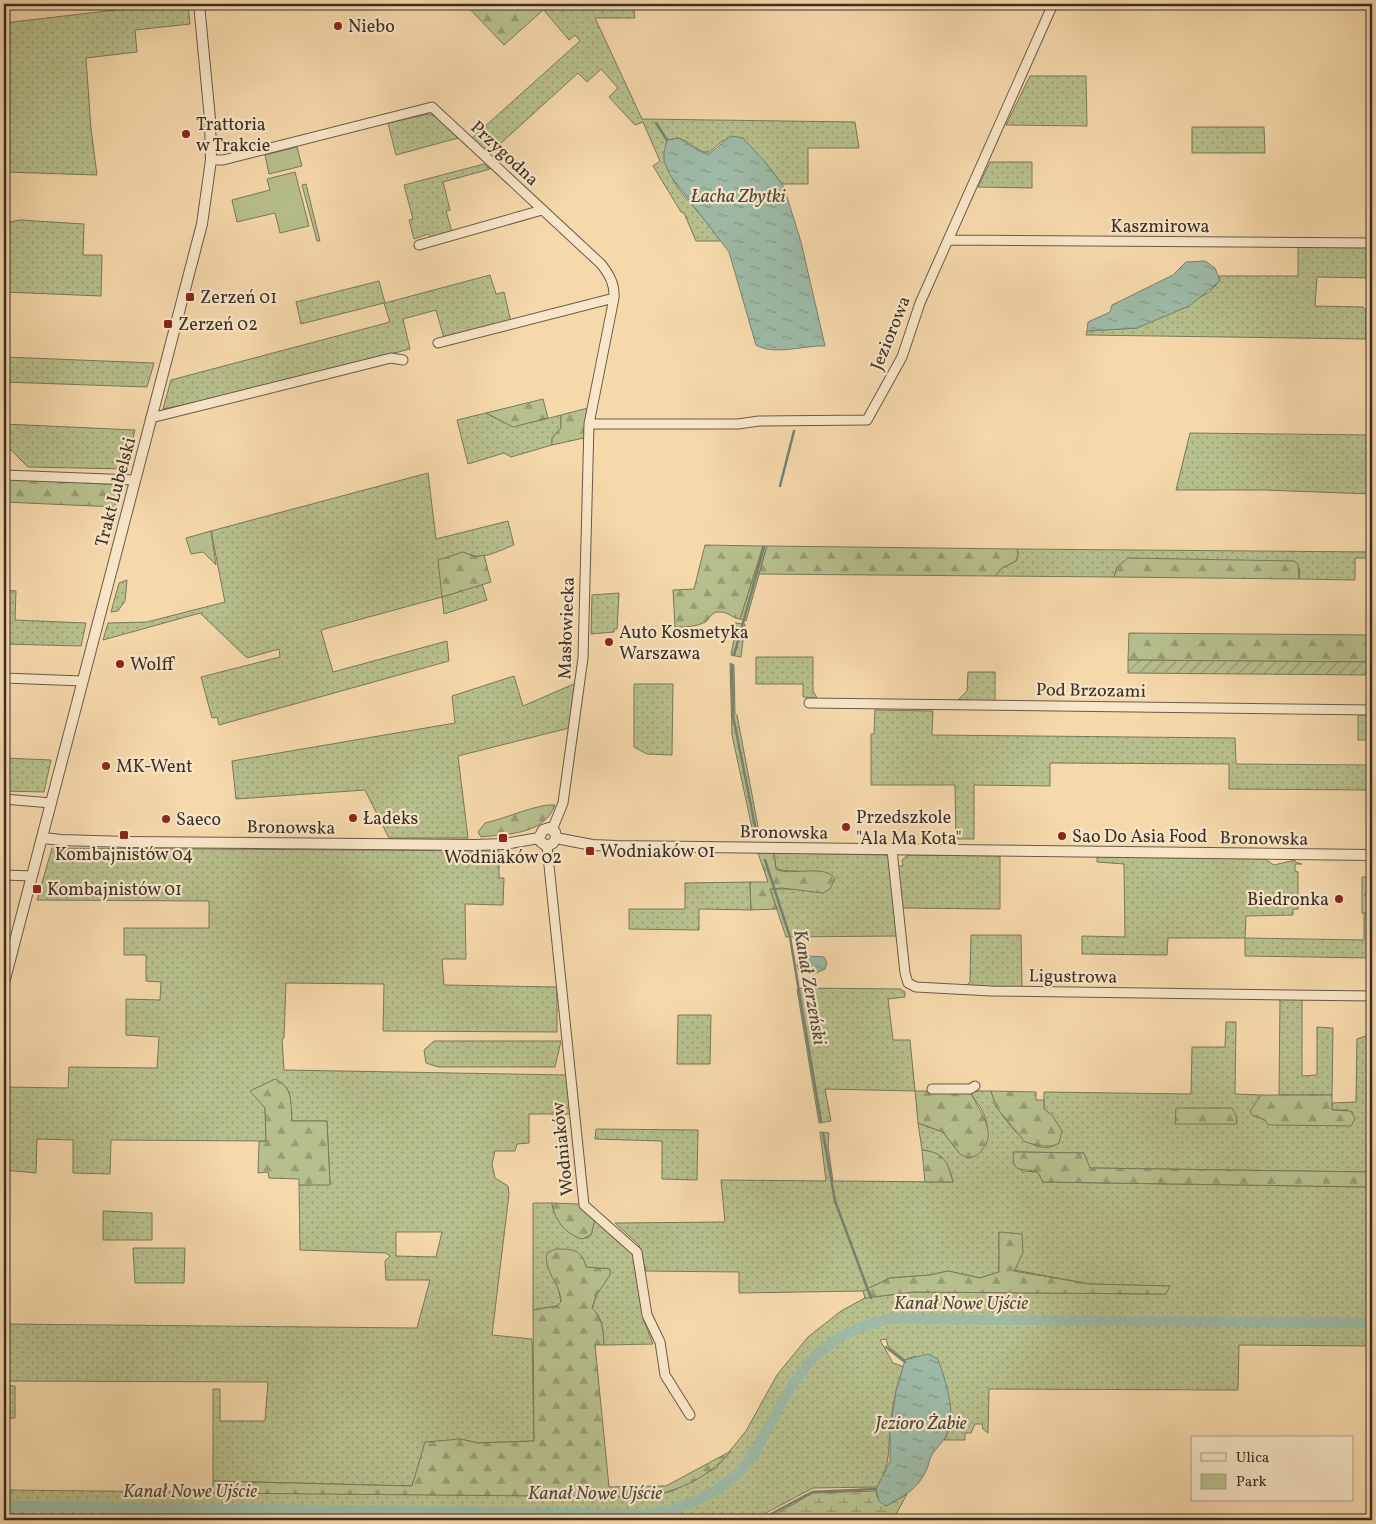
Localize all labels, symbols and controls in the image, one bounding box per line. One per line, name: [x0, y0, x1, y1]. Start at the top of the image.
place label: Niebo: [348, 15, 395, 40]
marker: Niebo: [332, 20, 344, 32]
place label: Trattoria w Trakcie: [196, 113, 270, 159]
street label: Przygodna: [464, 116, 544, 192]
marker: Trattoria w Trakcie: [180, 128, 192, 140]
water label: Łacha Zbytki: [690, 184, 786, 210]
street label: Kaszmirowa: [1110, 215, 1210, 240]
place label: Zerzeń 01: [200, 286, 277, 311]
marker: Zerzeń 01: [184, 291, 196, 303]
street label: Jeziorowa: [865, 293, 918, 375]
place label: Zerzeń 02: [178, 313, 258, 338]
marker: Zerzeń 02: [162, 318, 174, 330]
street label: Trakt Lubelski: [90, 435, 143, 550]
street label: Masłowiecka: [553, 576, 582, 680]
place label: Auto Kosmetyka Warszawa: [619, 621, 749, 667]
marker: Auto Kosmetyka Warszawa: [603, 636, 615, 648]
place label: Wolff: [130, 653, 175, 678]
marker: Wolff: [114, 658, 126, 670]
street label: Pod Brzozami: [1036, 678, 1146, 705]
place label: MK-Went: [116, 755, 193, 780]
marker: MK-Went: [100, 760, 112, 772]
place label: Przedszkole "Ala Ma Kota": [856, 806, 962, 852]
place label: Ładeks: [363, 807, 418, 832]
place label: Saeco: [176, 808, 221, 833]
marker: Ładeks: [347, 812, 359, 824]
marker: Saeco: [160, 813, 172, 825]
street label: Bronowska: [246, 815, 336, 842]
street label: Bronowska: [739, 820, 829, 847]
marker: Przedszkole "Ala Ma Kota": [840, 821, 852, 833]
place label: Sao Do Asia Food: [1072, 825, 1207, 850]
street label: Bronowska: [1219, 826, 1309, 853]
marker: Kombajnistów 04: [118, 829, 130, 841]
marker: Sao Do Asia Food: [1056, 830, 1068, 842]
marker: Wodniaków 02: [497, 832, 509, 844]
place label: Wodniaków 01: [600, 840, 715, 865]
place label: Kombajnistów 04: [55, 843, 193, 868]
marker: Wodniaków 01: [584, 845, 596, 857]
place label: Wodniaków 02: [444, 846, 562, 871]
place label: Kombajnistów 01: [47, 878, 182, 903]
marker: Kombajnistów 01: [31, 883, 43, 895]
place label: Biedronka: [1247, 888, 1329, 913]
marker: Biedronka: [1333, 893, 1345, 905]
water label: Kanał Zerzeński: [786, 928, 832, 1047]
street label: Ligustrowa: [1028, 964, 1118, 991]
street label: Wodniaków: [546, 1101, 581, 1197]
water label: Kanał Nowe Ujście: [894, 1291, 1028, 1317]
water label: Jezioro Żabie: [873, 1411, 967, 1437]
legend: [1191, 1436, 1354, 1502]
text: Ulica: [1236, 1448, 1269, 1469]
text: Park: [1236, 1472, 1267, 1493]
water label: Kanał Nowe Ujście: [123, 1479, 257, 1505]
water label: Kanał Nowe Ujście: [528, 1481, 662, 1507]

